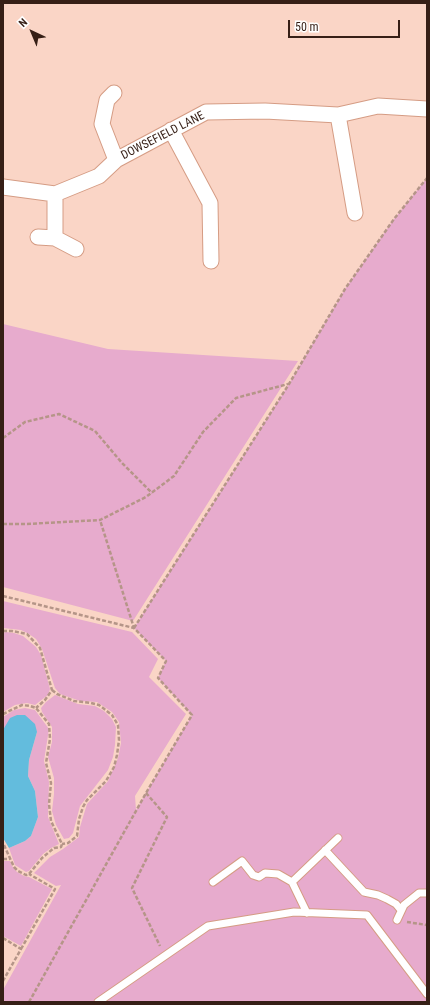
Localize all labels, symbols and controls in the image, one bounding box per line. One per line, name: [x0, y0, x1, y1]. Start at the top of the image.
north arrow: [12, 12, 52, 52]
scale bar: [290, 12, 402, 38]
text: N: [16, 16, 30, 30]
text: 50 m: [295, 20, 319, 34]
street label: DOWSEFIELD LANE: [119, 109, 207, 163]

